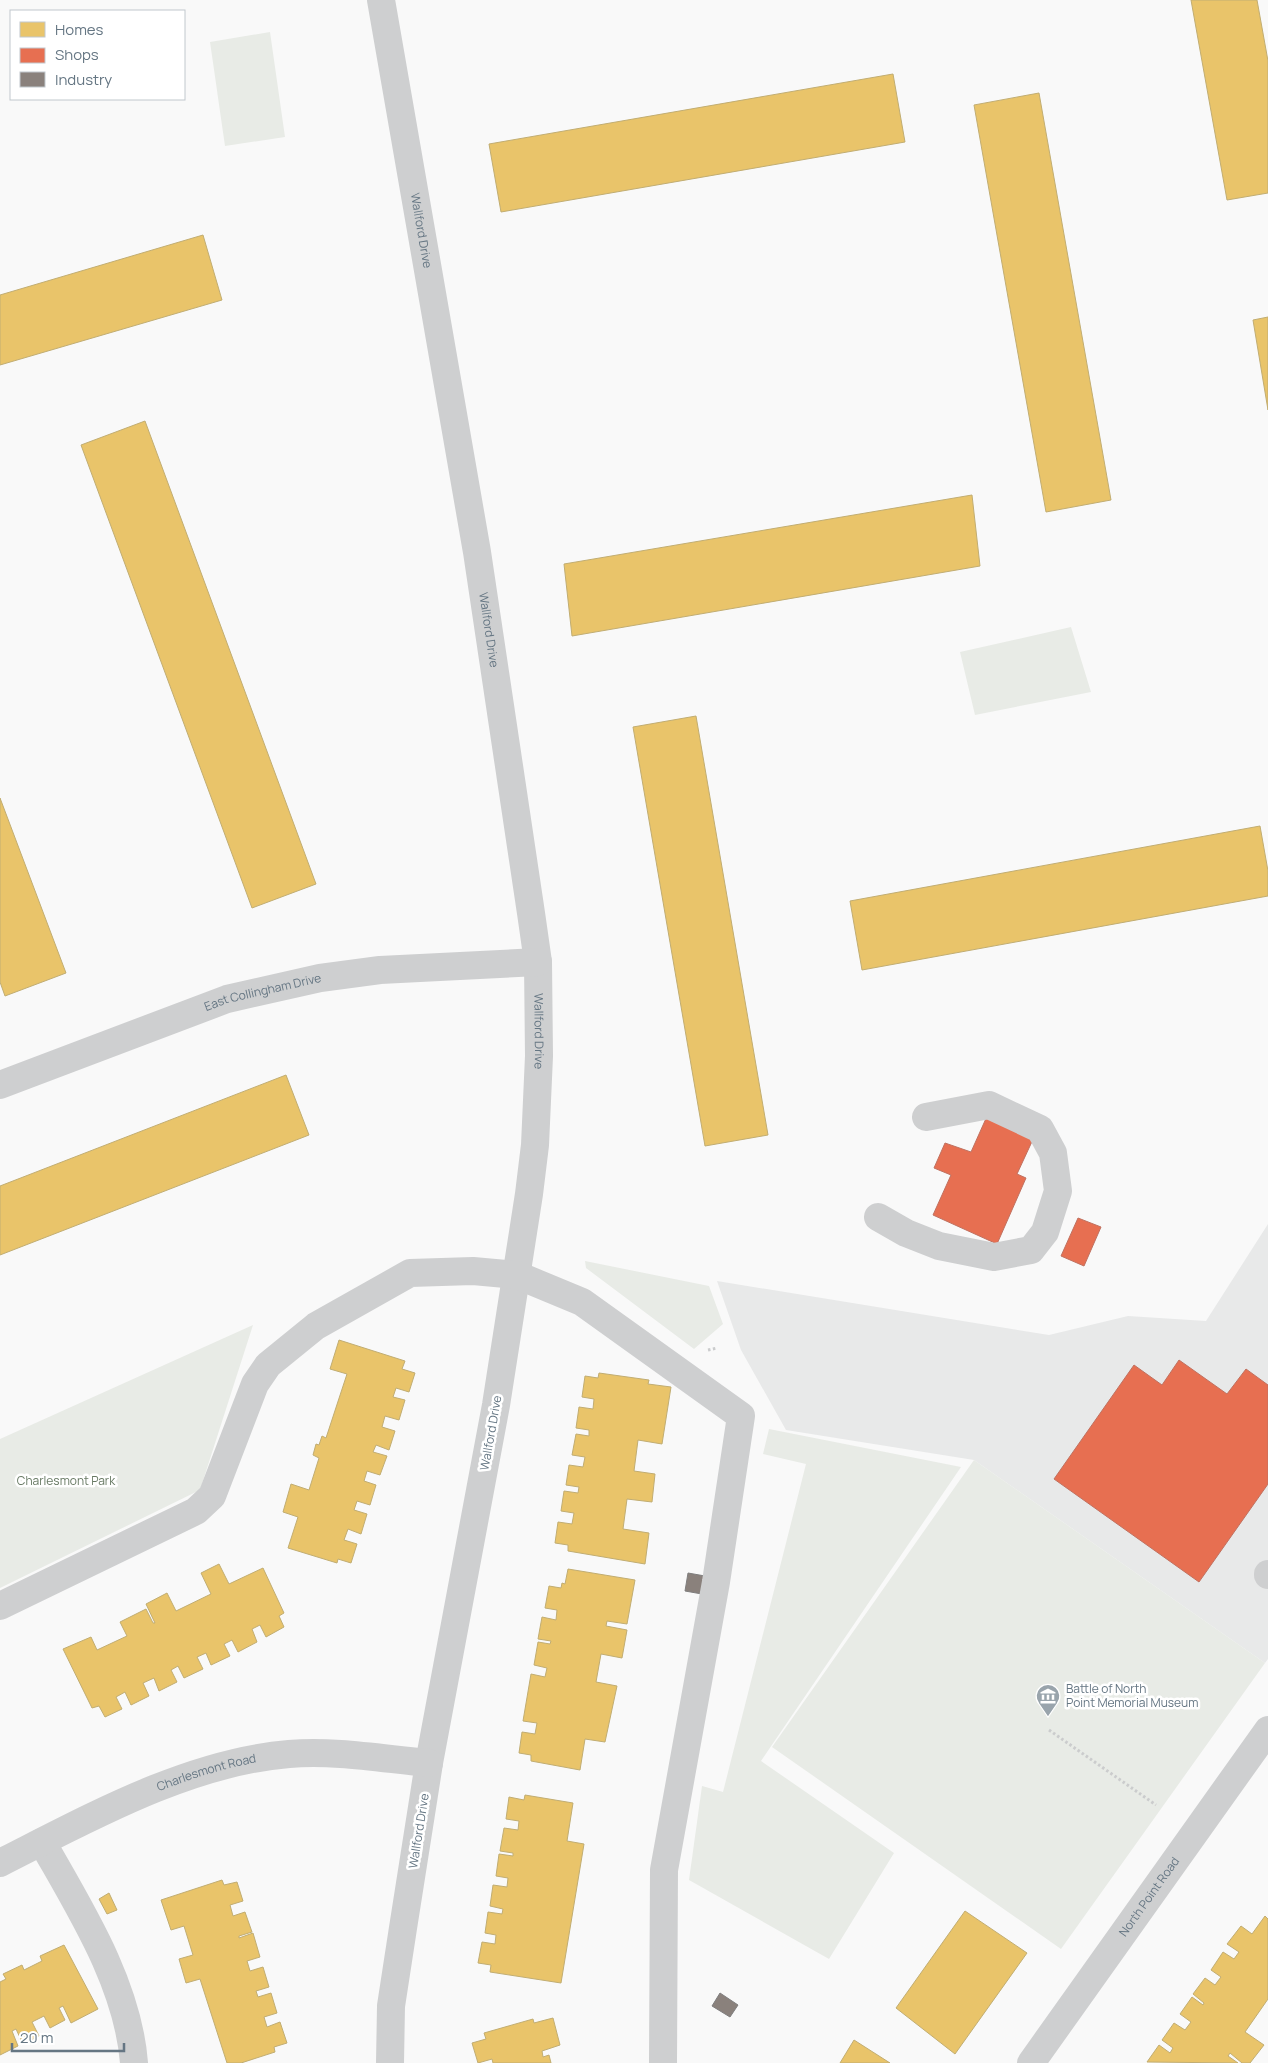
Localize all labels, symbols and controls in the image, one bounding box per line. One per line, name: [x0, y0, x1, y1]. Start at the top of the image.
legend: [10, 10, 185, 100]
text: Homes: [55, 19, 104, 40]
text: Shops: [55, 44, 99, 65]
text: Industry: [55, 69, 112, 90]
street label: Wallford Drive: [407, 192, 436, 269]
street label: Wallford Drive: [475, 591, 503, 669]
street label: East Collingham Drive: [202, 969, 323, 1015]
street label: Wallford Drive: [530, 993, 548, 1070]
street label: Wallford Drive: [476, 1394, 505, 1472]
park label: Charlesmont Park: [17, 1472, 116, 1489]
place label: Battle of North Point Memorial Museum: [1066, 1680, 1198, 1711]
museum icon: Battle of North Point Memorial Museum: [1035, 1683, 1061, 1717]
street label: Charlesmont Road: [154, 1749, 257, 1795]
street label: Wallford Drive: [404, 1792, 433, 1870]
street label: North Point Road: [1115, 1853, 1183, 1940]
scale bar: [12, 2020, 125, 2052]
text: 20 m: [20, 2027, 53, 2048]

